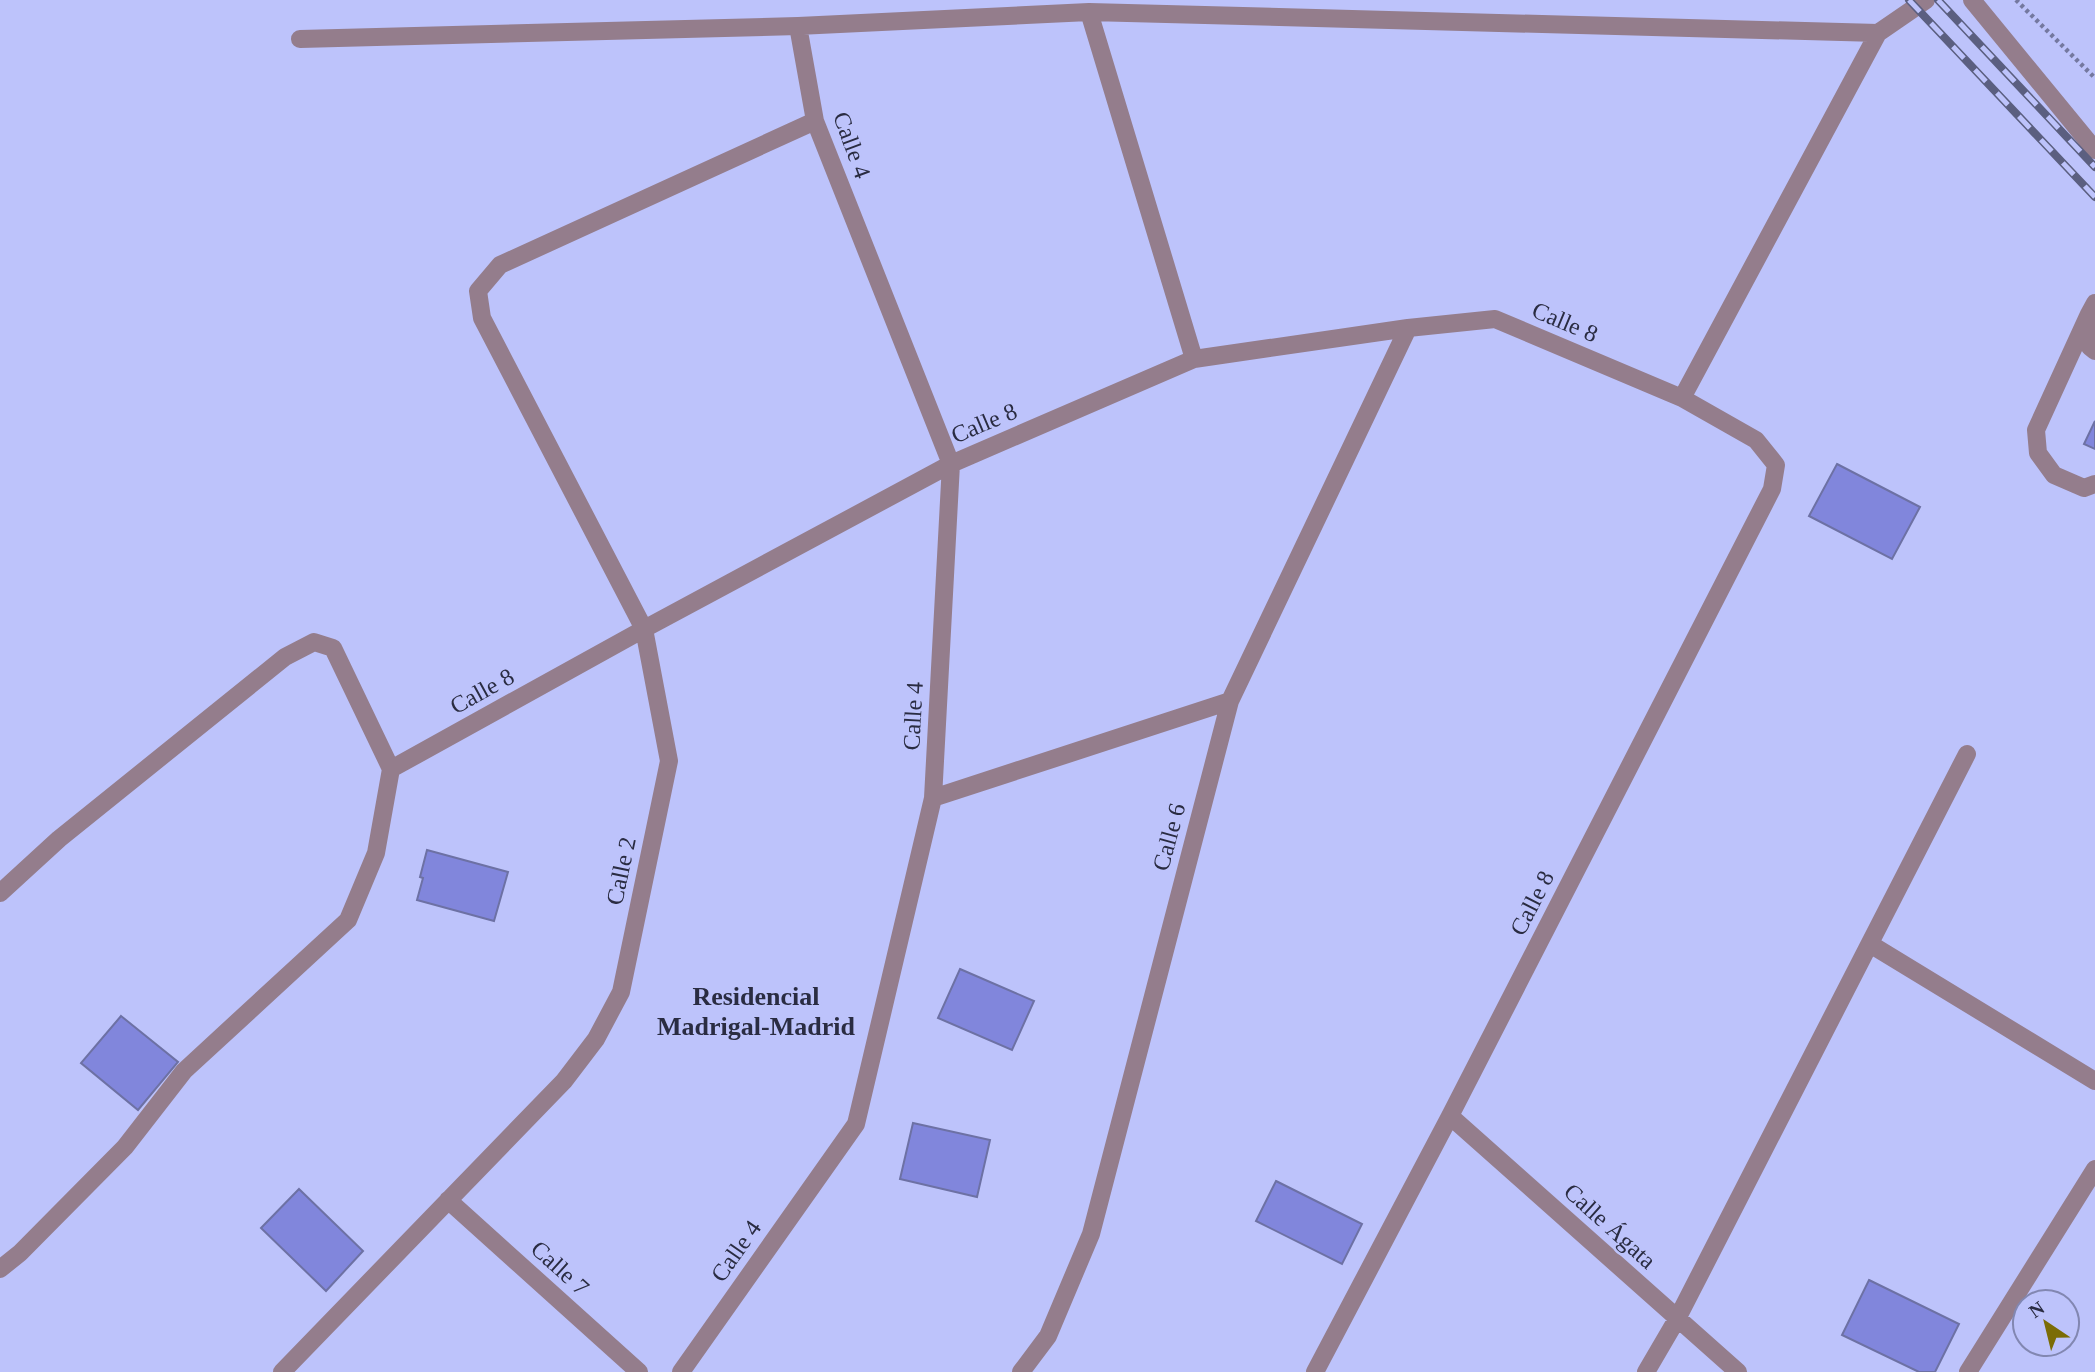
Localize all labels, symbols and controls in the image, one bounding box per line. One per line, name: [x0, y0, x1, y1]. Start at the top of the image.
street label: Calle 4: [828, 108, 876, 182]
street label: Calle 8: [1528, 297, 1602, 347]
street label: Calle 8: [947, 398, 1021, 448]
street label: Calle 8: [446, 663, 518, 719]
street label: Calle 4: [898, 681, 928, 751]
street label: Calle 6: [1148, 800, 1190, 874]
street label: Calle 2: [601, 835, 641, 907]
street label: Calle 8: [1505, 867, 1559, 939]
district label: Residencial Madrigal-Madrid: [657, 982, 855, 1041]
street label: Calle Ágata: [1559, 1178, 1661, 1274]
street label: Calle 4: [706, 1215, 766, 1287]
street label: Calle 7: [526, 1235, 594, 1301]
north arrow: [2011, 1288, 2081, 1358]
text: N: [2025, 1297, 2048, 1322]

